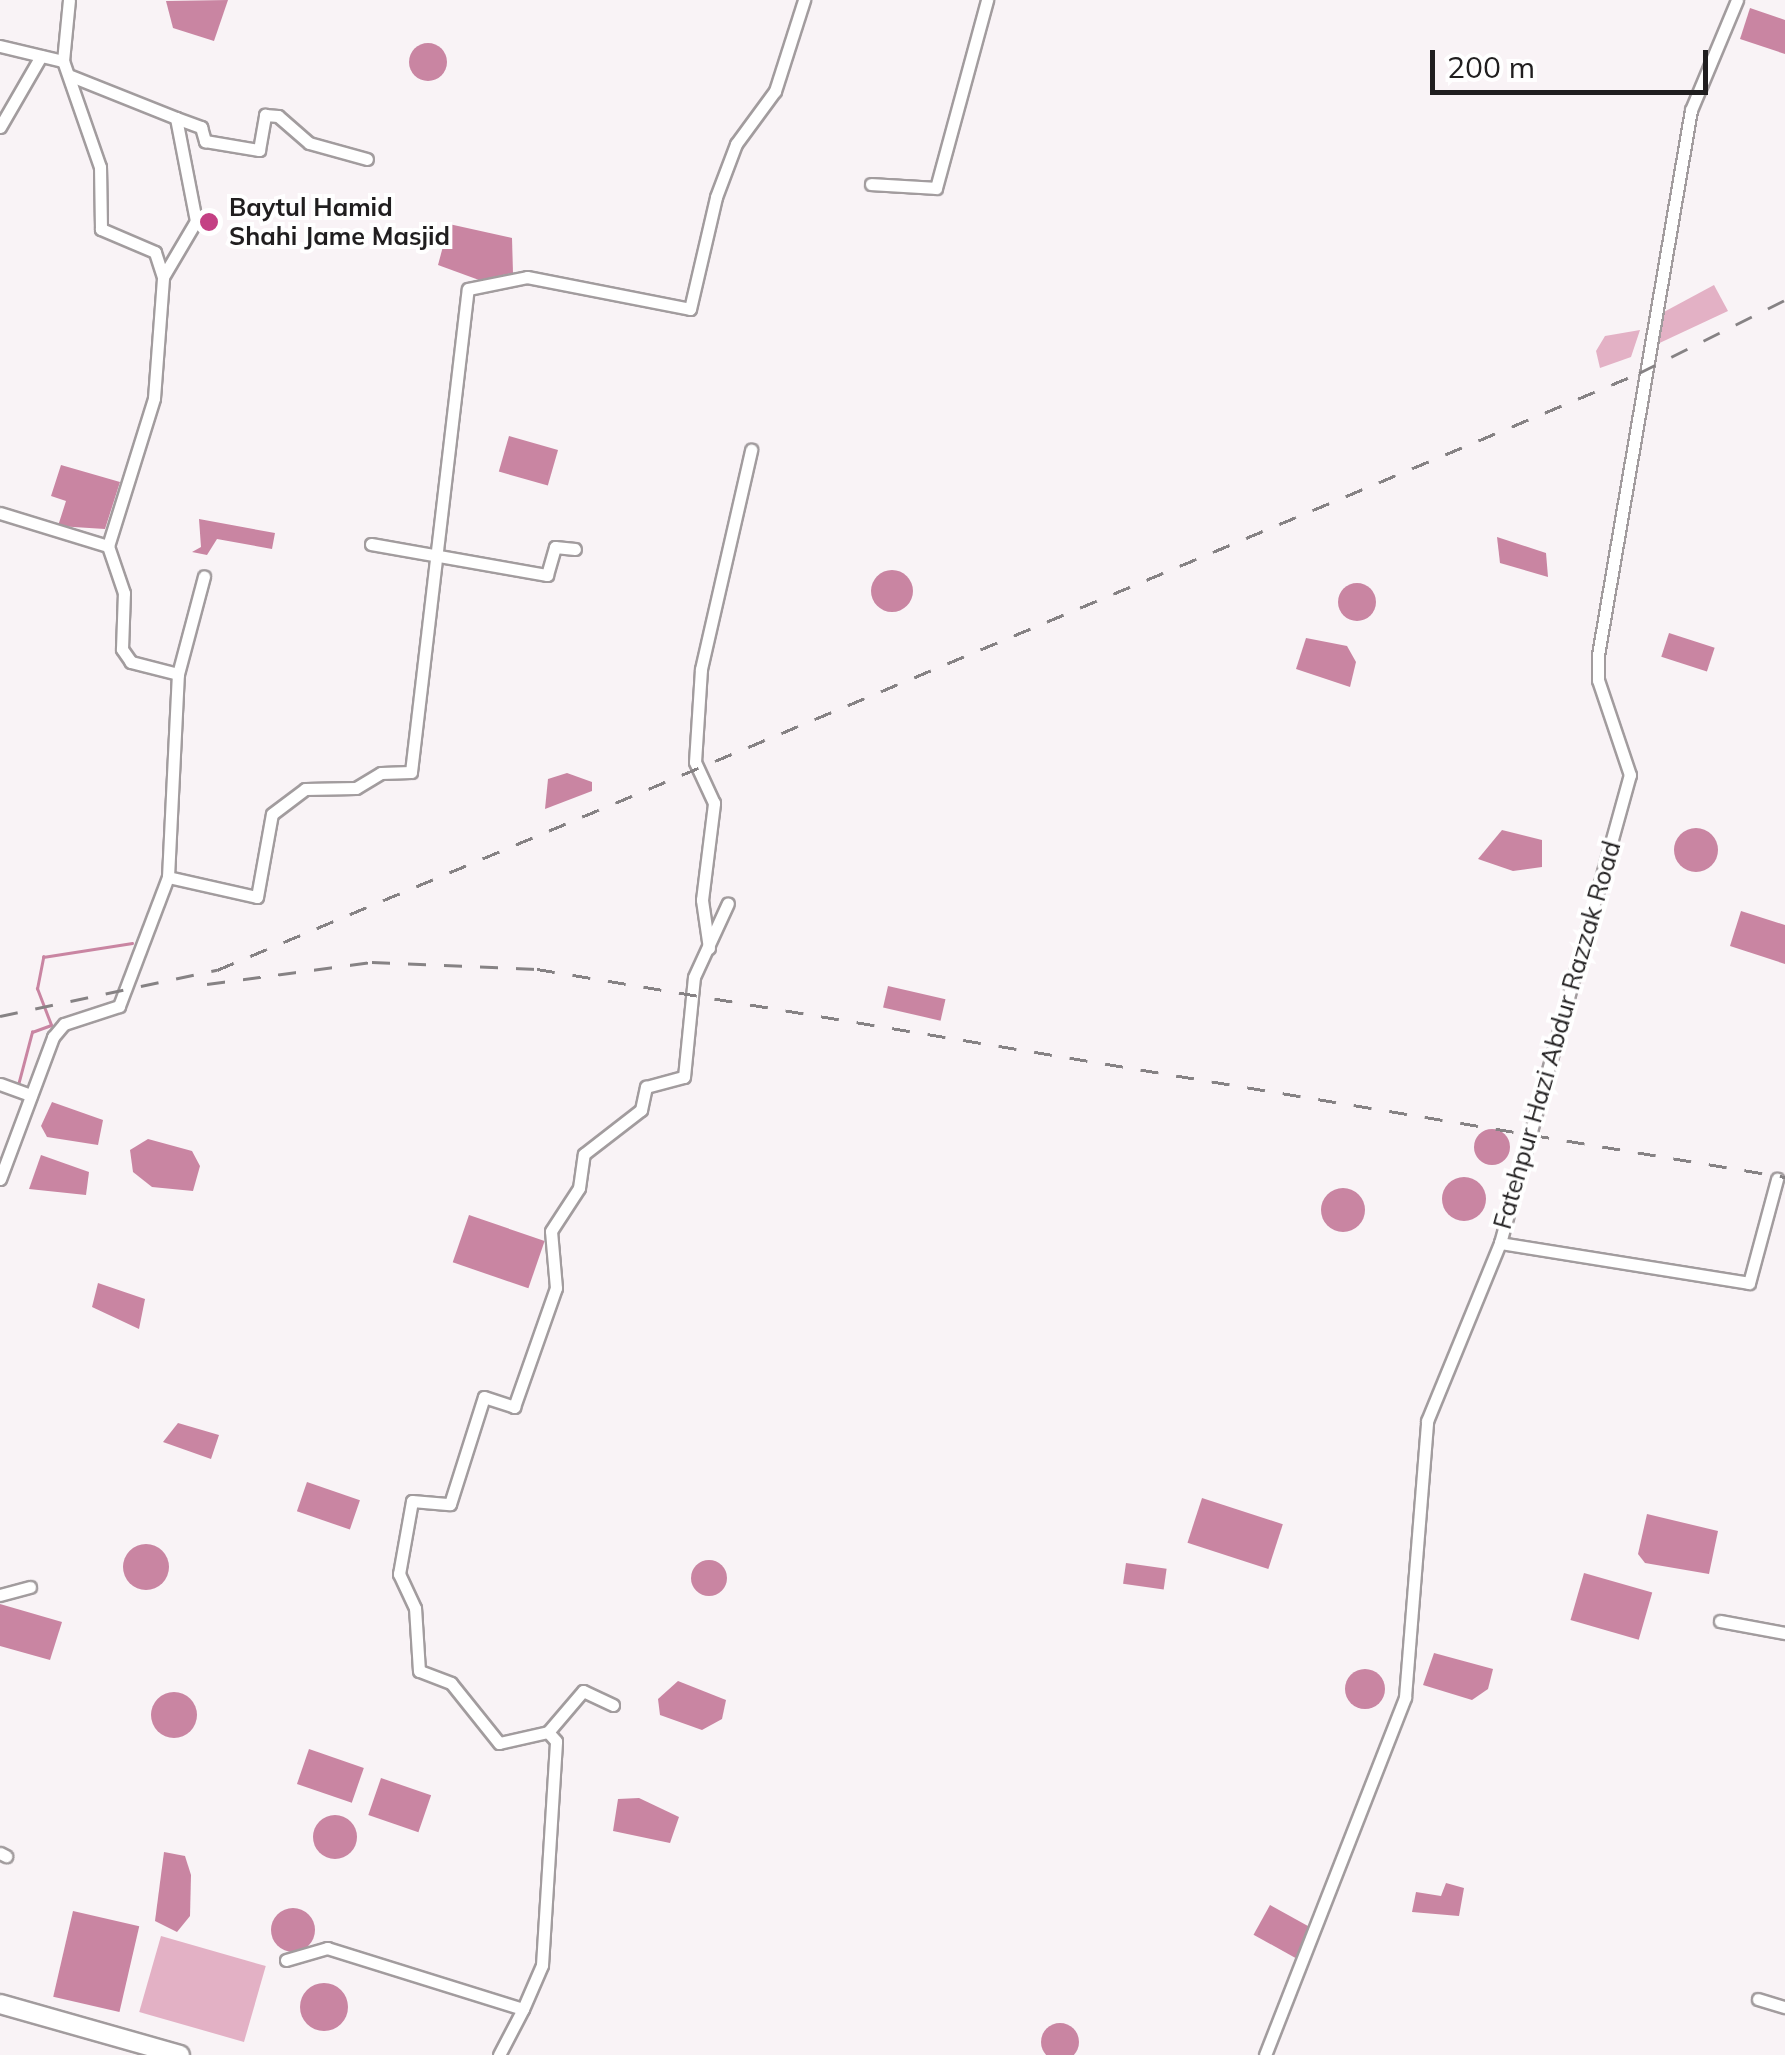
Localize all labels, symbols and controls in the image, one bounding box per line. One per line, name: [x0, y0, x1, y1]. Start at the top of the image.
scale bar: [1435, 30, 1712, 92]
text: 200 m: [1447, 48, 1535, 86]
place label: Baytul Hamid Shahi Jame Masjid: [229, 193, 450, 252]
marker: Baytul Hamid Shahi Jame Masjid: [198, 211, 220, 233]
street label: Fatehpur Hazi Abdur Razzak Road: [1487, 838, 1627, 1232]

